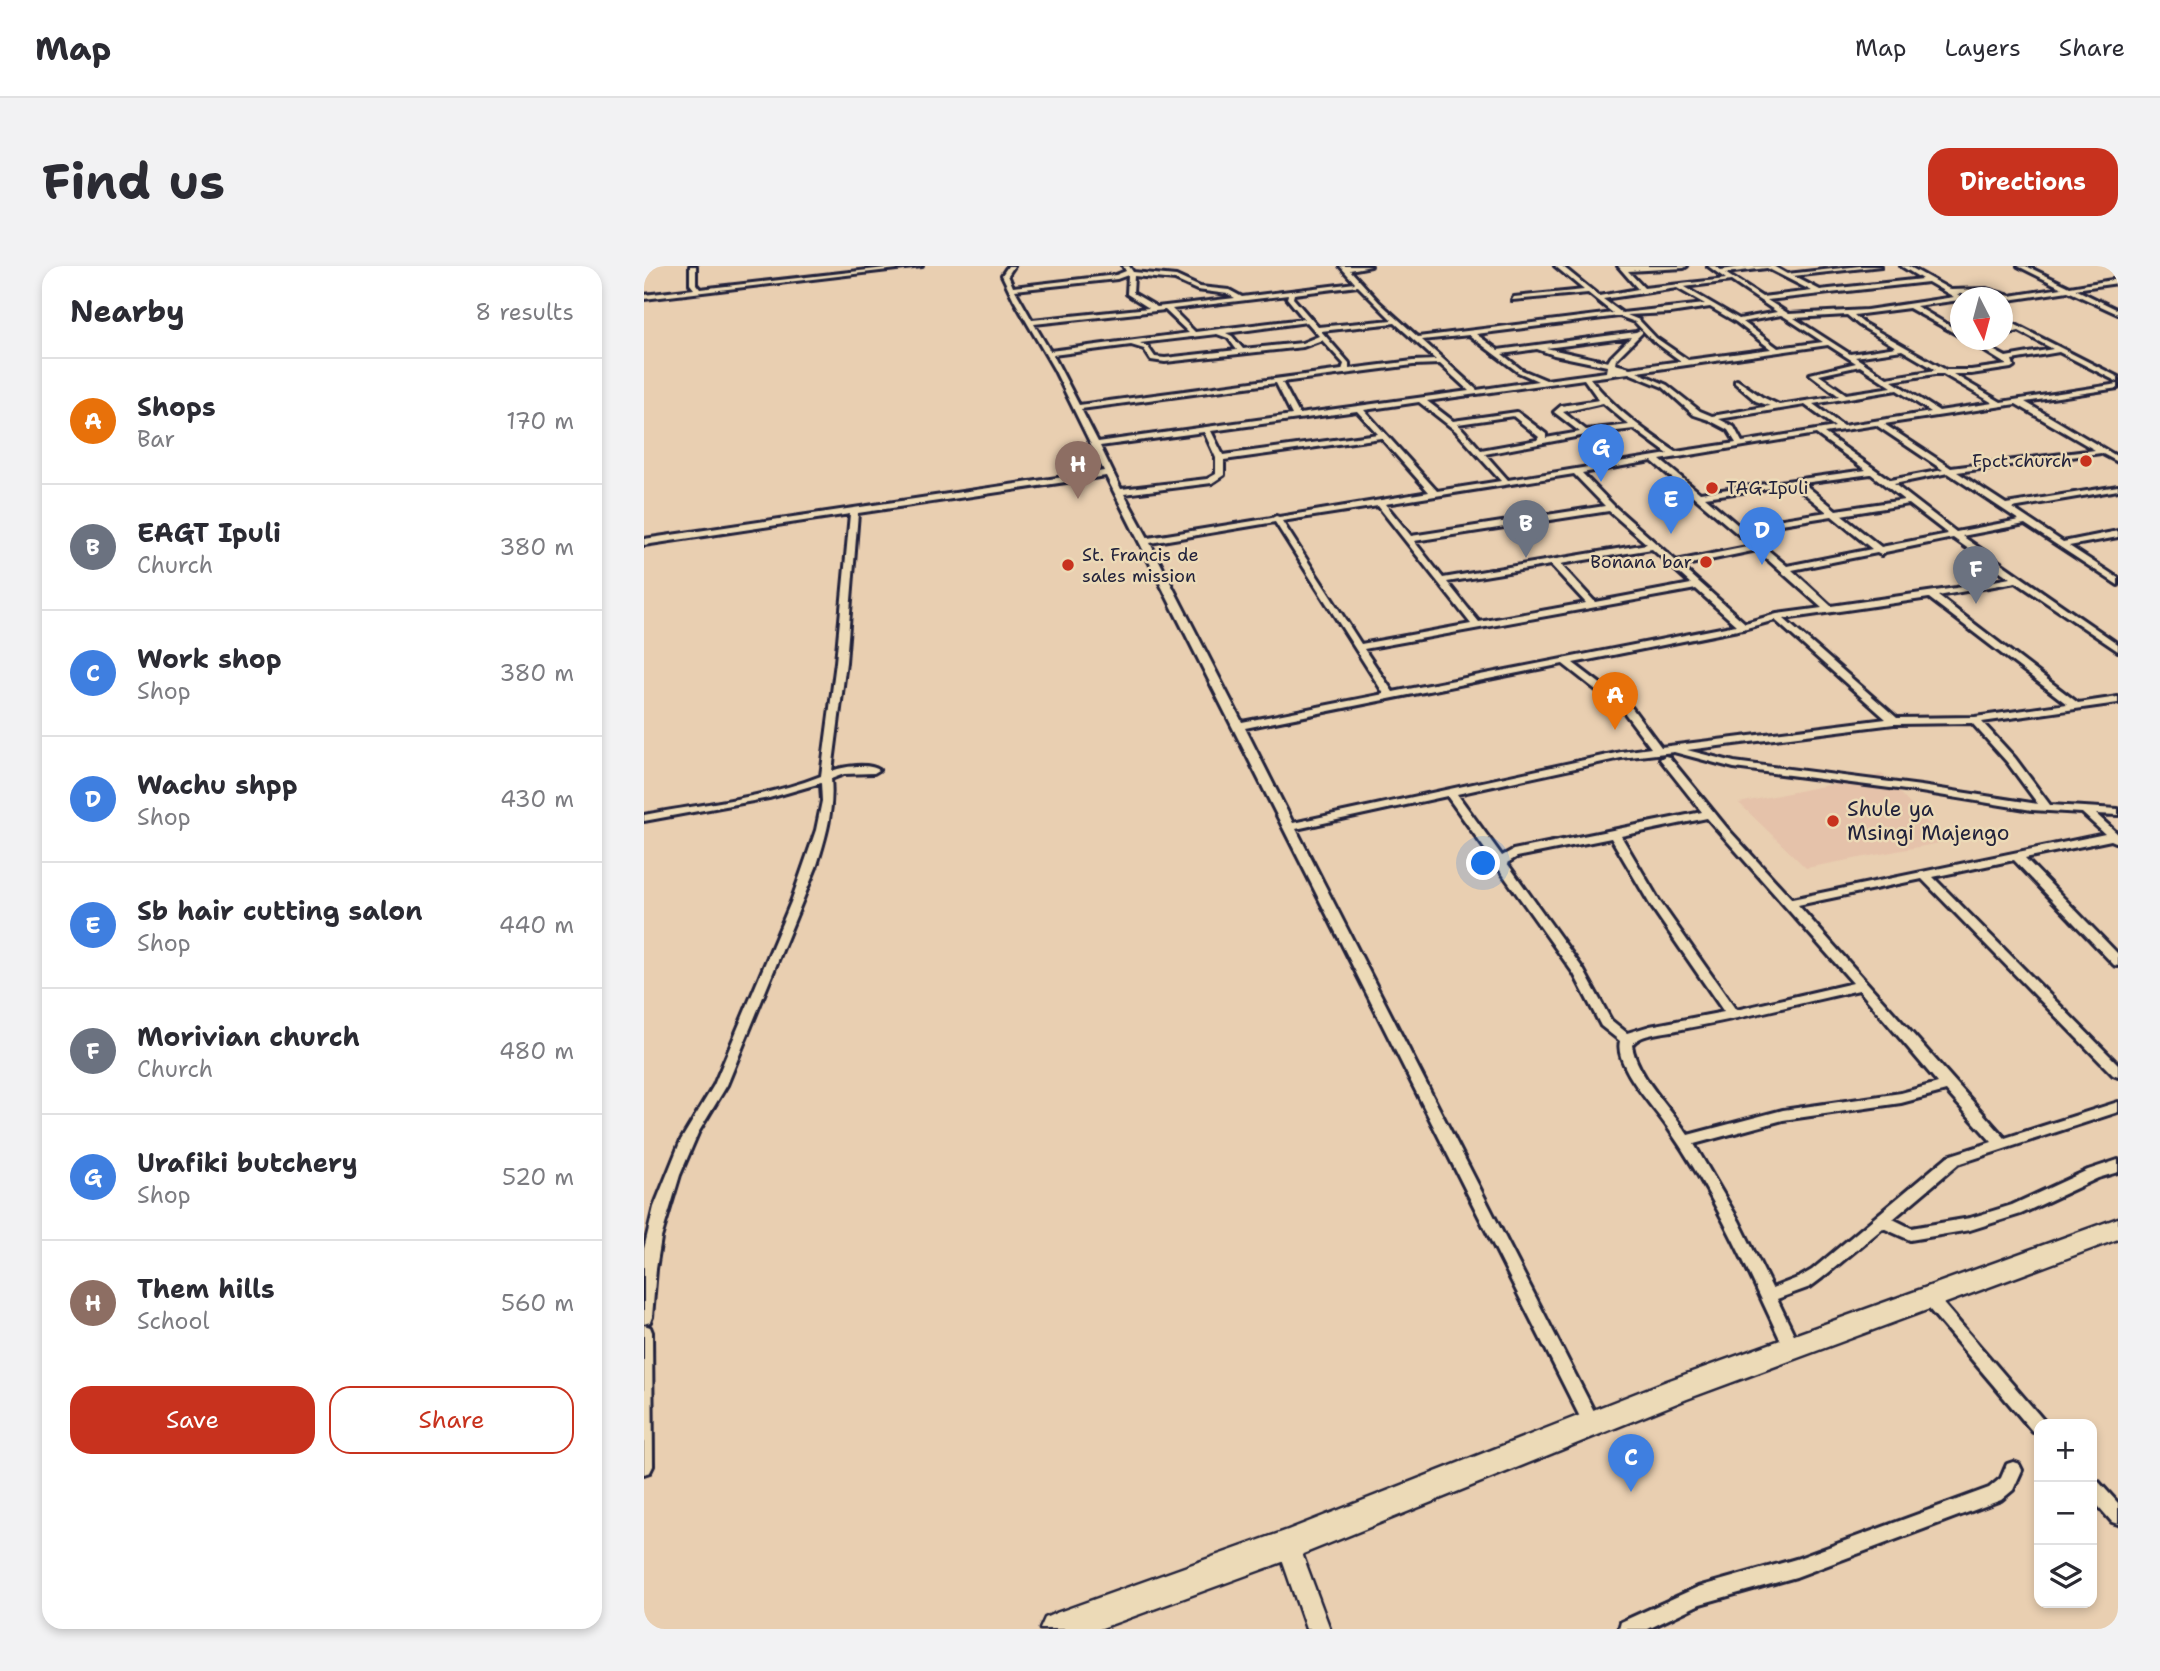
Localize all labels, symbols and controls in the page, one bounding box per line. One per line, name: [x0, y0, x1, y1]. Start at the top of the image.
text: Map: [35, 26, 111, 71]
text: Map: [1855, 32, 1906, 64]
text: Layers: [1944, 32, 2021, 64]
text: Share: [2059, 32, 2125, 64]
button: Directions: [1928, 148, 2118, 216]
text: Find us: [42, 149, 225, 215]
north arrow: [1950, 287, 2013, 350]
text: Nearby: [70, 291, 185, 332]
text: 8 results: [475, 297, 574, 327]
text: Shops: [137, 389, 216, 424]
text: A: [84, 406, 102, 436]
text: 170 m: [506, 406, 574, 436]
text: Bar: [137, 424, 175, 454]
pin: G: [1578, 424, 1624, 482]
pin: H: [1055, 441, 1101, 499]
place label: Fpct church: [1972, 449, 2072, 473]
marker: Fpct church: [2078, 453, 2094, 469]
pin: E: [1648, 476, 1694, 534]
place label: TAG Ipuli: [1726, 476, 1809, 500]
marker: TAG Ipuli: [1704, 480, 1720, 496]
pin: B: [1503, 500, 1549, 558]
pin: D: [1739, 507, 1785, 565]
text: EAGT Ipuli: [137, 515, 281, 550]
text: B: [86, 532, 100, 562]
text: 380 m: [499, 532, 574, 562]
place label: St. Francis de sales mission: [1082, 543, 1199, 588]
pin: F: [1953, 546, 1999, 604]
text: Church: [137, 550, 213, 580]
place label: Bonana bar: [1590, 550, 1692, 574]
marker: Bonana bar: [1698, 554, 1714, 570]
marker: St. Francis de sales mission: [1060, 557, 1076, 573]
text: Work shop: [137, 641, 282, 676]
text: C: [86, 658, 100, 688]
text: 380 m: [499, 658, 574, 688]
pin: A: [1592, 672, 1638, 730]
text: Shop: [137, 676, 191, 706]
text: Wachu shpp: [137, 767, 298, 802]
text: D: [85, 784, 101, 814]
text: 430 m: [500, 784, 574, 814]
place label: Shule ya Msingi Majengo: [1847, 795, 2010, 847]
text: Shop: [137, 802, 191, 832]
marker: Shule ya Msingi Majengo: [1825, 813, 1841, 829]
your location: [1466, 846, 1500, 880]
text: Sb hair cutting salon: [137, 893, 422, 928]
text: E: [85, 910, 101, 940]
text: 440 m: [499, 910, 574, 940]
text: Shop: [137, 928, 191, 958]
text: Morivian church: [137, 1019, 360, 1054]
text: F: [86, 1036, 100, 1066]
text: 480 m: [499, 1036, 574, 1066]
text: Church: [137, 1054, 213, 1084]
text: Urafiki butchery: [137, 1145, 358, 1180]
text: G: [84, 1162, 102, 1192]
text: 520 m: [502, 1162, 574, 1192]
text: Shop: [137, 1180, 191, 1210]
text: Them hills: [137, 1271, 275, 1306]
text: H: [85, 1288, 101, 1318]
text: 560 m: [501, 1288, 574, 1318]
text: School: [137, 1306, 209, 1336]
button: Save: [70, 1386, 315, 1454]
button: Share: [329, 1386, 574, 1454]
map controls: [2034, 1419, 2097, 1608]
button: +: [2034, 1419, 2097, 1482]
pin: C: [1608, 1434, 1654, 1492]
button: −: [2034, 1482, 2097, 1545]
button: layers: [2034, 1545, 2097, 1608]

